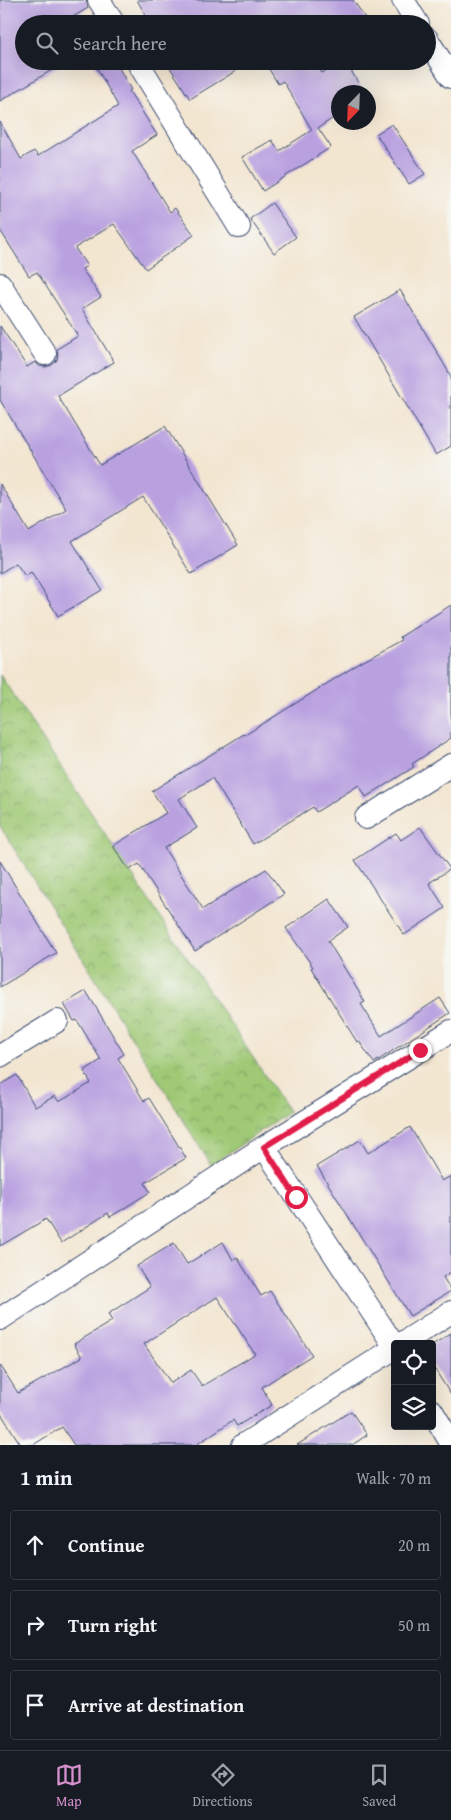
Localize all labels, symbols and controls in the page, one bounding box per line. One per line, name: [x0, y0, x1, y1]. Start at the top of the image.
search box: [15, 15, 436, 70]
icon: search: [33, 29, 61, 57]
text: Search here: [73, 29, 167, 57]
north arrow: [331, 85, 376, 130]
route end: [409, 1039, 432, 1062]
route start: [285, 1186, 308, 1209]
map controls: [391, 1340, 436, 1430]
button: locate: [391, 1340, 436, 1385]
button: layers: [391, 1385, 436, 1430]
text: 1 min: [20, 1462, 72, 1493]
text: Walk · 70 m: [356, 1466, 431, 1490]
icon: ahead: [21, 1531, 49, 1559]
text: Continue: [68, 1531, 145, 1559]
text: 20 m: [398, 1533, 430, 1557]
icon: right: [21, 1611, 49, 1639]
text: Turn right: [68, 1611, 157, 1639]
text: 50 m: [398, 1613, 430, 1637]
icon: arrive: [21, 1691, 49, 1719]
text: Arrive at destination: [68, 1691, 244, 1719]
tab: Map: [55, 1761, 83, 1811]
tab: Directions: [192, 1761, 253, 1811]
tab: Saved: [362, 1761, 396, 1811]

